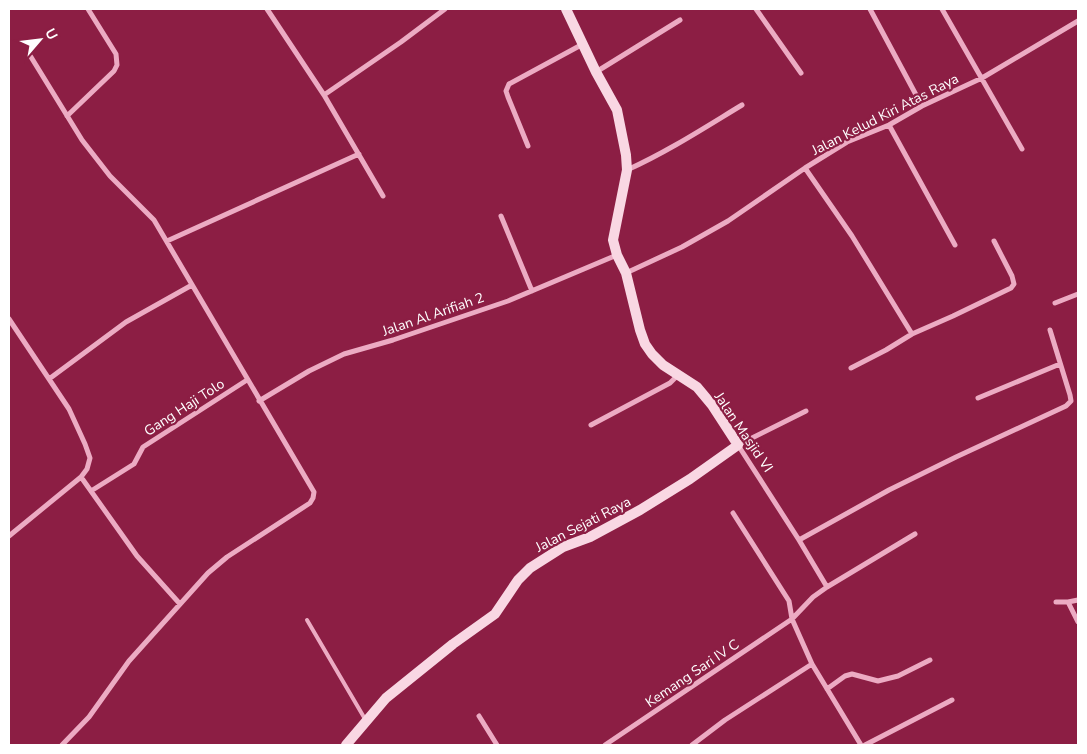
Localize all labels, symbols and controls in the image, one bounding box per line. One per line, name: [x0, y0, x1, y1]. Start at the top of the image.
north arrow: [15, 15, 65, 65]
text: U: [40, 25, 62, 43]
street label: Jalan Kelud Kiri Atas Raya: [808, 69, 962, 160]
street label: Jalan Al Arifiah 2: [379, 288, 487, 341]
street label: Gang Haji Tolo: [140, 374, 228, 441]
street label: Jalan Masjid VI: [709, 388, 777, 476]
street label: Jalan Sejati Raya: [531, 492, 634, 557]
street label: Kemang Sari IV C: [642, 635, 743, 712]

